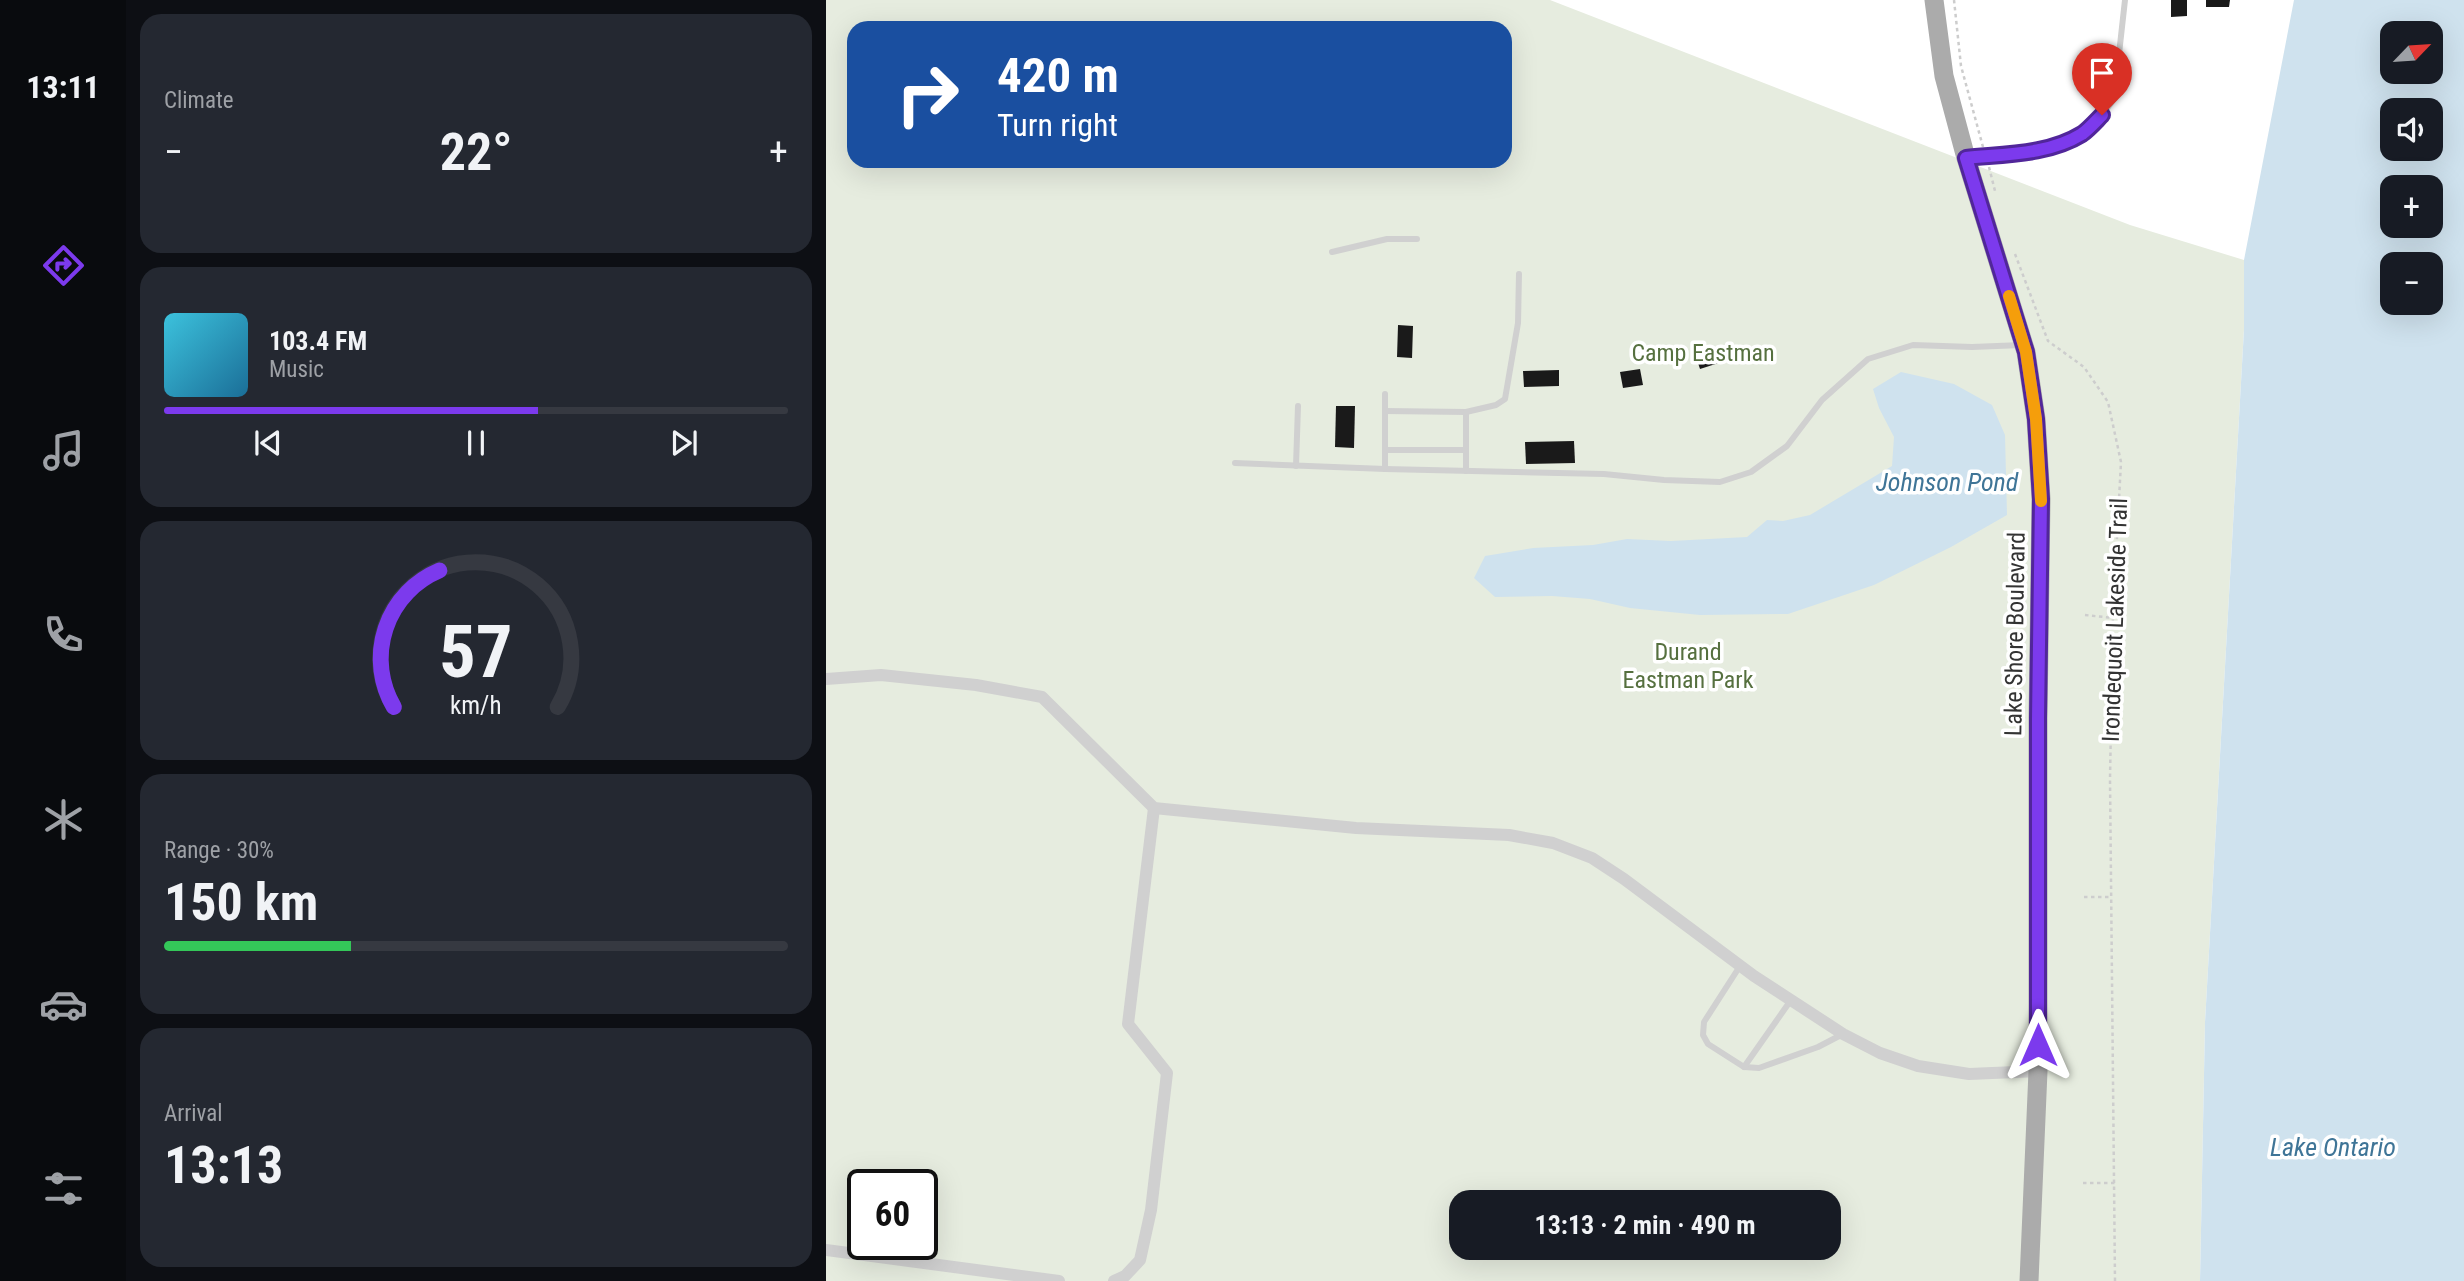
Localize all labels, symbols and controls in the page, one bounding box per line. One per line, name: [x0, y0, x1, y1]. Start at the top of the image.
north arrow: [2380, 21, 2443, 84]
map controls: [2380, 21, 2443, 315]
pin: [2072, 43, 2132, 115]
text: 420 m: [997, 47, 1119, 104]
icon: right: [882, 49, 973, 140]
icon: arrive: [2083, 54, 2121, 92]
text: 13:11: [26, 68, 100, 106]
text: Climate: [164, 87, 234, 114]
button: sound: [2380, 98, 2443, 161]
text: Turn right: [997, 106, 1118, 144]
text: 22°: [440, 122, 512, 183]
text: −: [164, 130, 183, 174]
text: +: [769, 130, 788, 174]
button: +: [2380, 175, 2443, 238]
icon: directions: [39, 241, 88, 290]
button: −: [2380, 252, 2443, 315]
text: 103.4 FM: [269, 326, 367, 356]
park label: Camp Eastman: [1631, 339, 1775, 367]
text: Music: [269, 356, 324, 383]
icon: previous: [249, 424, 287, 462]
icon: pause: [457, 424, 495, 462]
icon: next: [665, 424, 703, 462]
icon: music: [39, 426, 88, 475]
water label: Johnson Pond: [1876, 467, 2019, 497]
street label: Irondequoit Lakeside Trail: [2097, 498, 2133, 742]
street label: Lake Shore Boulevard: [1999, 532, 2031, 736]
text: 57: [439, 609, 513, 695]
icon: phone: [39, 610, 88, 659]
park label: Durand Eastman Park: [1623, 638, 1754, 694]
text: km/h: [450, 690, 502, 719]
icon: climate: [39, 795, 88, 844]
text: Range · 30%: [164, 837, 274, 864]
text: 150 km: [164, 872, 318, 933]
icon: car: [39, 980, 88, 1029]
position arrow: [2001, 1008, 2075, 1082]
text: Arrival: [164, 1100, 223, 1127]
water label: Lake Ontario: [2270, 1132, 2396, 1162]
text: 13:13: [164, 1135, 283, 1196]
icon: filters: [39, 1164, 88, 1213]
speed limit sign: 60: [847, 1169, 938, 1260]
text: 13:13 · 2 min · 490 m: [1535, 1210, 1755, 1240]

